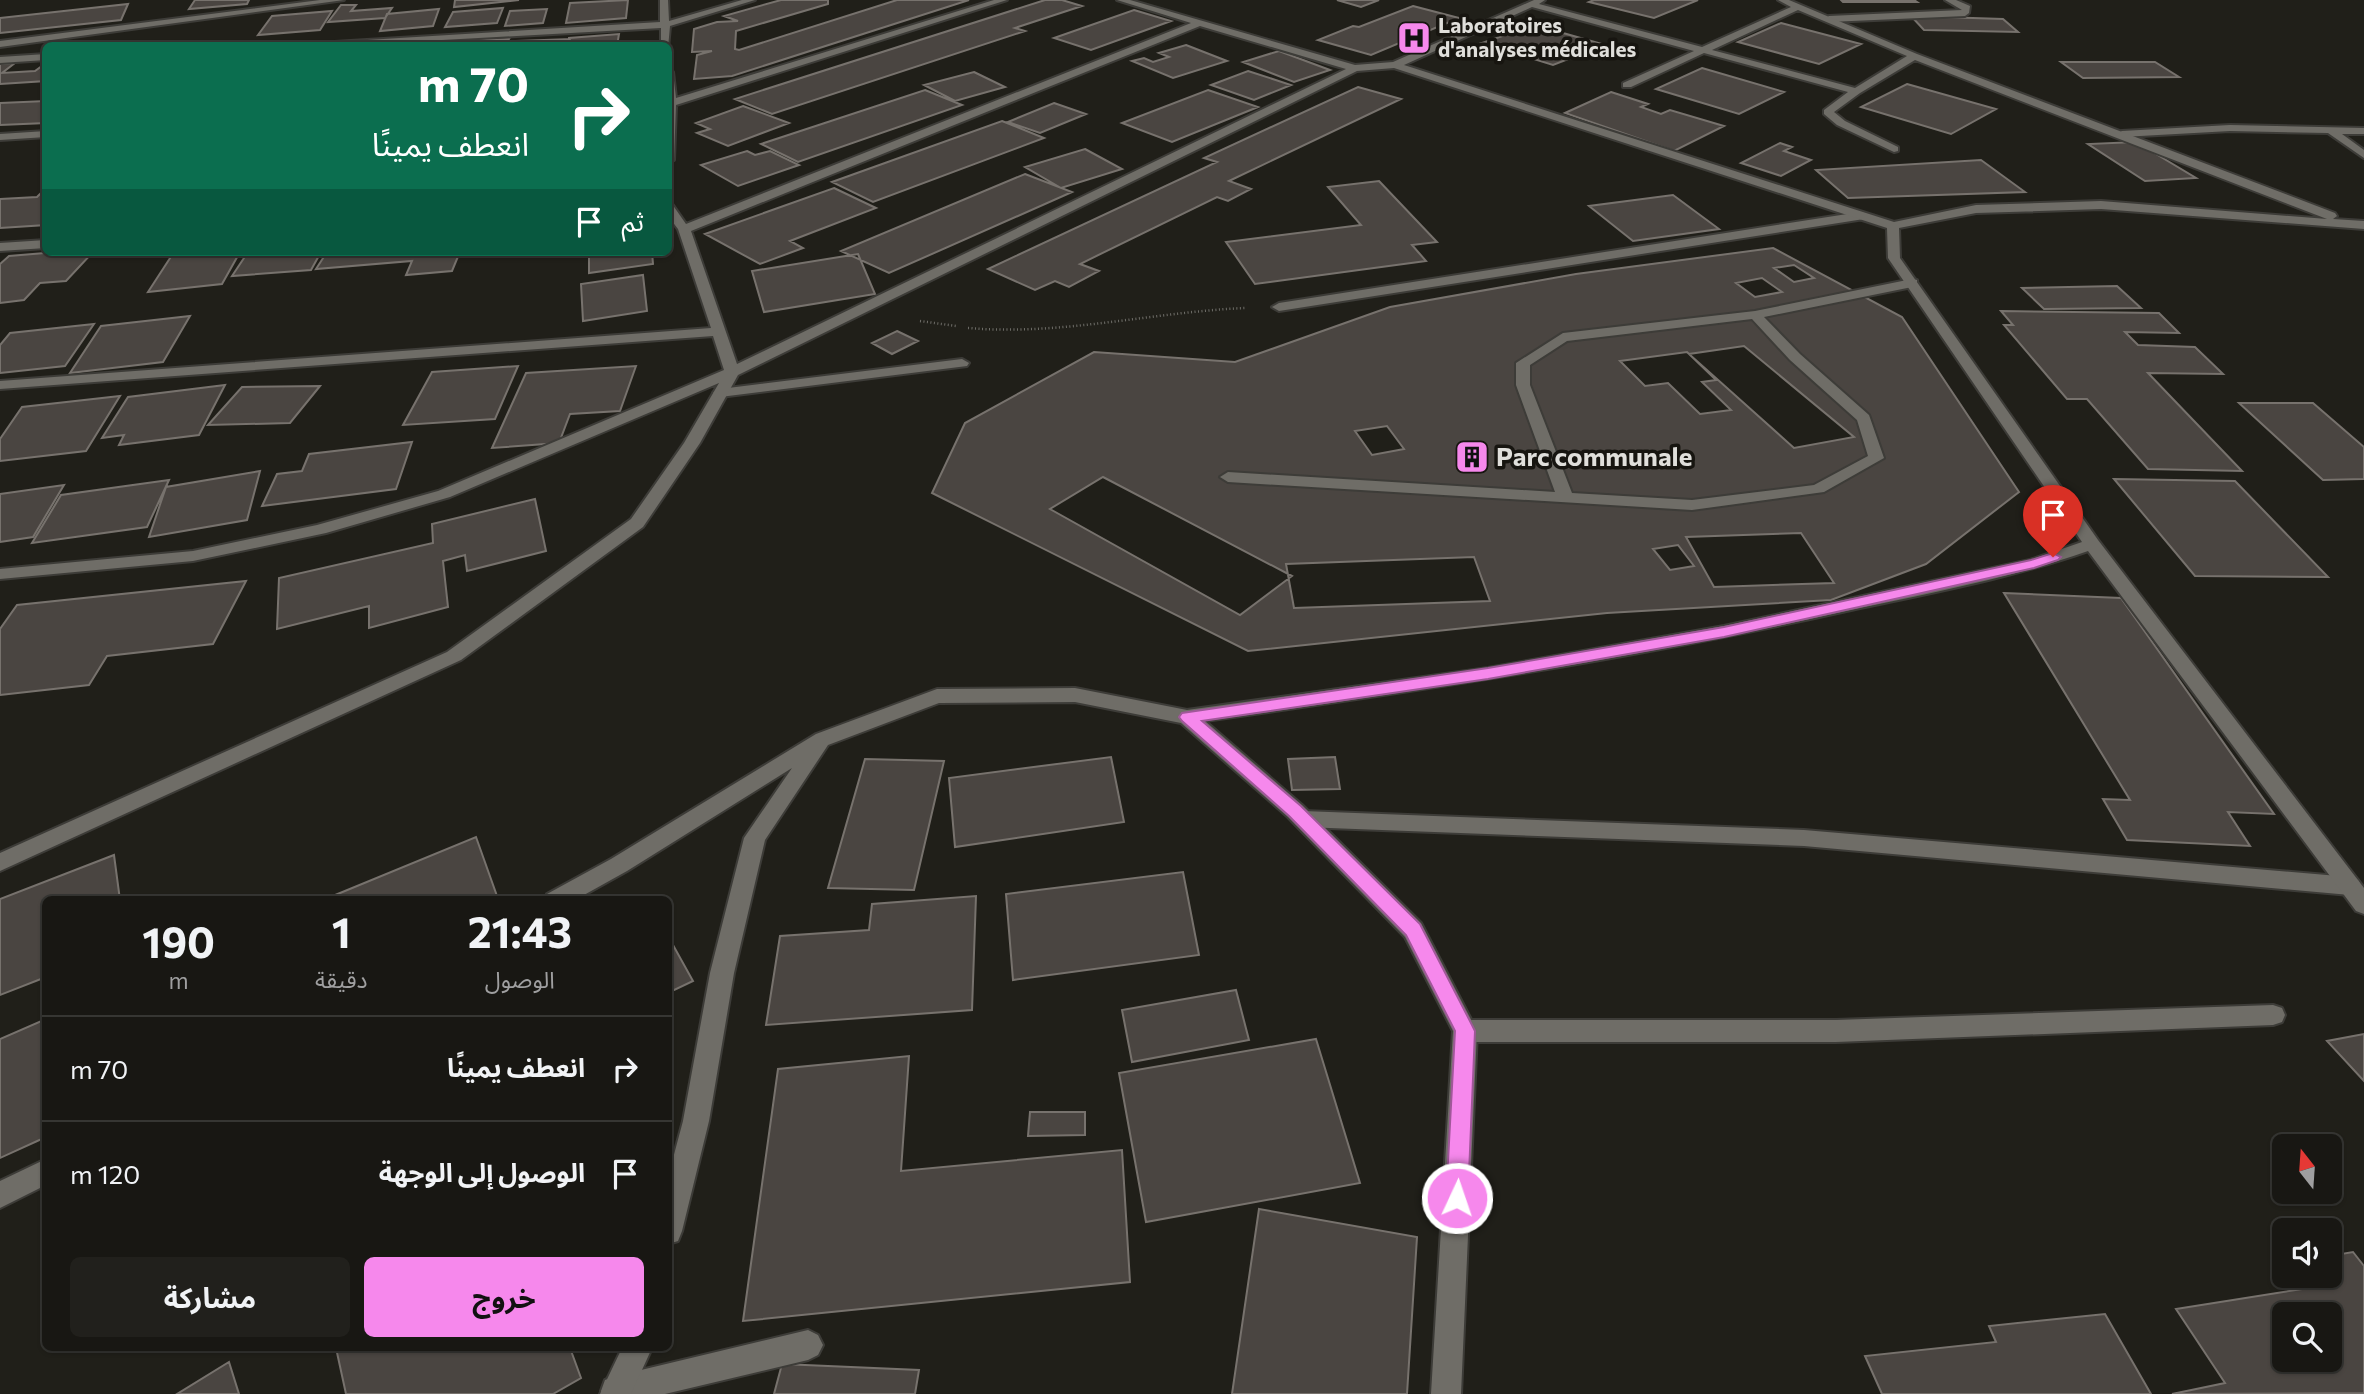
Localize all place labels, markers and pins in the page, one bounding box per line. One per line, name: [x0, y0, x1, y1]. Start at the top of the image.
place label: Laboratoires d'analyses médicales: [1438, 12, 1636, 61]
hospital icon: Laboratoires d'analyses médicales: [1395, 19, 1433, 57]
building icon: Parc communale: [1453, 438, 1491, 476]
place label: Parc communale: [1496, 440, 1692, 471]
pin: [2023, 485, 2083, 557]

